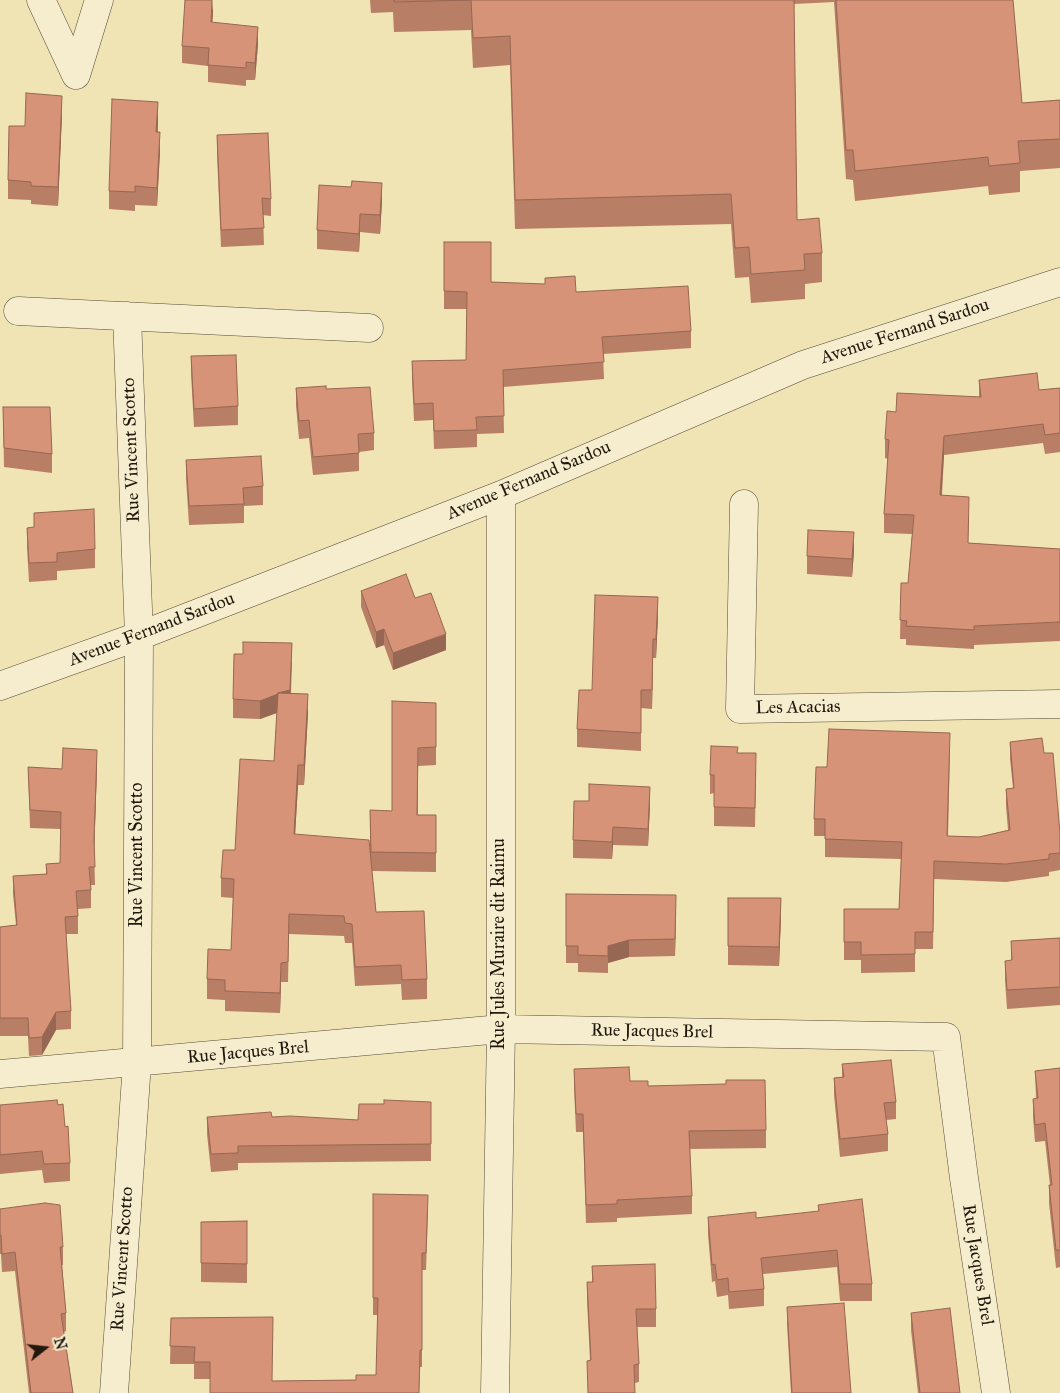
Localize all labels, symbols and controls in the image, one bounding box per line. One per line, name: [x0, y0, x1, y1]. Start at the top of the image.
street label: Avenue Fernand Sardou: [818, 295, 992, 369]
street label: Rue Vincent Scotto: [119, 377, 145, 523]
street label: Avenue Fernand Sardou: [444, 437, 614, 525]
street label: Avenue Fernand Sardou: [66, 588, 238, 672]
street label: Les Acacias: [755, 696, 841, 720]
street label: Rue Vincent Scotto: [127, 783, 149, 927]
street label: Rue Jules Muraire dit Raimu: [489, 838, 511, 1050]
street label: Rue Jacques Brel: [591, 1020, 713, 1044]
street label: Rue Jacques Brel: [186, 1037, 310, 1069]
street label: Rue Vincent Scotto: [107, 1186, 139, 1332]
street label: Rue Jacques Brel: [957, 1203, 997, 1327]
north arrow: [20, 1323, 70, 1373]
text: N: [50, 1336, 70, 1352]

